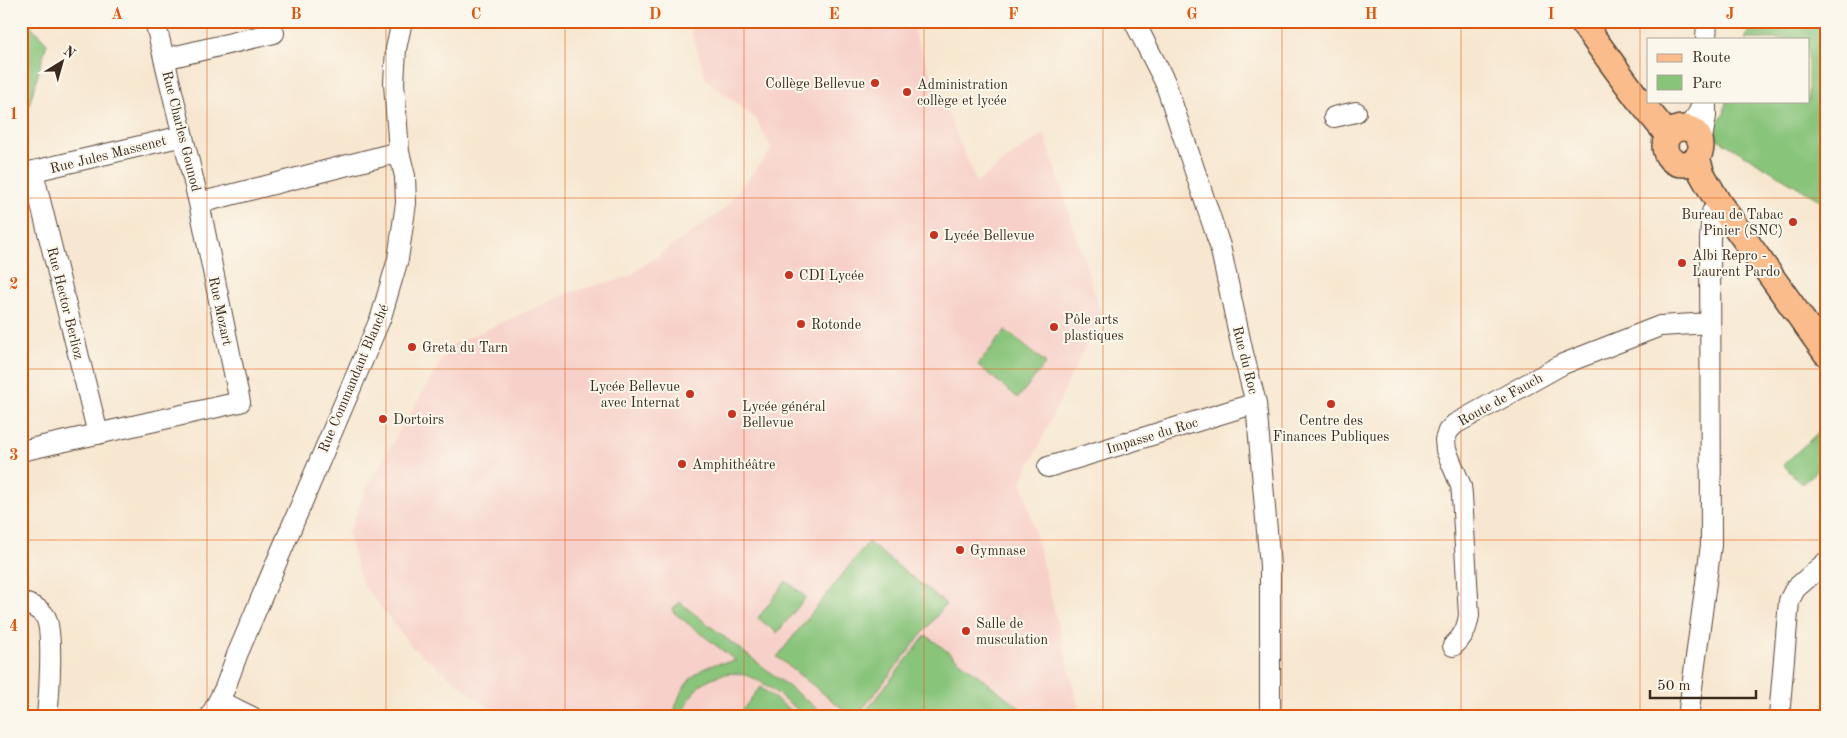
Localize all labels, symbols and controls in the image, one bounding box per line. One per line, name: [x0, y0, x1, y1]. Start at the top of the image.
text: A: [111, 7, 123, 23]
text: B: [290, 7, 302, 23]
text: C: [471, 7, 481, 23]
text: D: [649, 7, 661, 23]
text: E: [828, 7, 840, 23]
text: F: [1008, 7, 1019, 23]
text: G: [1186, 7, 1198, 23]
text: H: [1364, 7, 1378, 23]
text: I: [1547, 7, 1555, 23]
text: J: [1726, 7, 1735, 23]
north arrow: [38, 38, 88, 88]
legend: [1647, 38, 1810, 102]
text: N: [61, 44, 78, 61]
text: Route: [1692, 51, 1730, 66]
street label: Rue Charles Gounod: [159, 69, 203, 193]
place label: Collège Bellevue: [765, 77, 865, 91]
marker: Collège Bellevue: [869, 77, 881, 89]
text: Parc: [1692, 77, 1722, 92]
place label: Administration collège et lycée: [917, 78, 1008, 108]
marker: Administration collège et lycée: [901, 86, 913, 98]
text: 1: [9, 107, 19, 123]
street label: Rue Jules Massenet: [49, 134, 168, 176]
place label: Bureau de Tabac Pinier (SNC): [1681, 208, 1783, 238]
marker: Bureau de Tabac Pinier (SNC): [1787, 216, 1799, 228]
marker: Lycée Bellevue: [928, 229, 940, 241]
place label: Lycée Bellevue: [944, 229, 1034, 243]
street label: Rue Hector Berlioz: [44, 246, 86, 361]
place label: Albi Repro - Laurent Pardo: [1692, 249, 1780, 279]
marker: Albi Repro - Laurent Pardo: [1676, 257, 1688, 269]
marker: CDI Lycée: [783, 269, 795, 281]
place label: CDI Lycée: [799, 269, 864, 283]
street label: Rue Mozart: [206, 275, 234, 347]
text: 2: [9, 277, 19, 293]
street label: Rue Commandant Blanché: [316, 302, 392, 455]
place label: Pôle arts plastiques: [1064, 313, 1124, 343]
marker: Rotonde: [795, 318, 807, 330]
place label: Rotonde: [811, 318, 861, 332]
marker: Pôle arts plastiques: [1048, 321, 1060, 333]
street label: Rue du Roc: [1230, 325, 1260, 396]
marker: Greta du Tarn: [406, 341, 418, 353]
place label: Greta du Tarn: [422, 341, 509, 355]
street label: Route de Fauch: [1456, 371, 1545, 429]
place label: Lycée Bellevue avec Internat: [590, 380, 680, 410]
marker: Lycée Bellevue avec Internat: [684, 388, 696, 400]
marker: Centre des Finances Publiques: [1325, 398, 1337, 410]
place label: Lycée général Bellevue: [742, 400, 826, 430]
marker: Lycée général Bellevue: [726, 408, 738, 420]
marker: Dortoirs: [377, 413, 389, 425]
place label: Dortoirs: [393, 413, 444, 427]
place label: Centre des Finances Publiques: [1273, 414, 1389, 444]
street label: Impasse du Roc: [1105, 415, 1200, 457]
text: 3: [9, 448, 19, 464]
marker: Amphithéâtre: [676, 458, 688, 470]
place label: Amphithéâtre: [692, 458, 775, 472]
marker: Gymnase: [954, 544, 966, 556]
place label: Gymnase: [970, 544, 1026, 558]
place label: Salle de musculation: [976, 617, 1049, 647]
text: 4: [9, 619, 19, 635]
marker: Salle de musculation: [960, 625, 972, 637]
scale bar: [1650, 668, 1756, 700]
text: 50 m: [1657, 679, 1691, 694]

